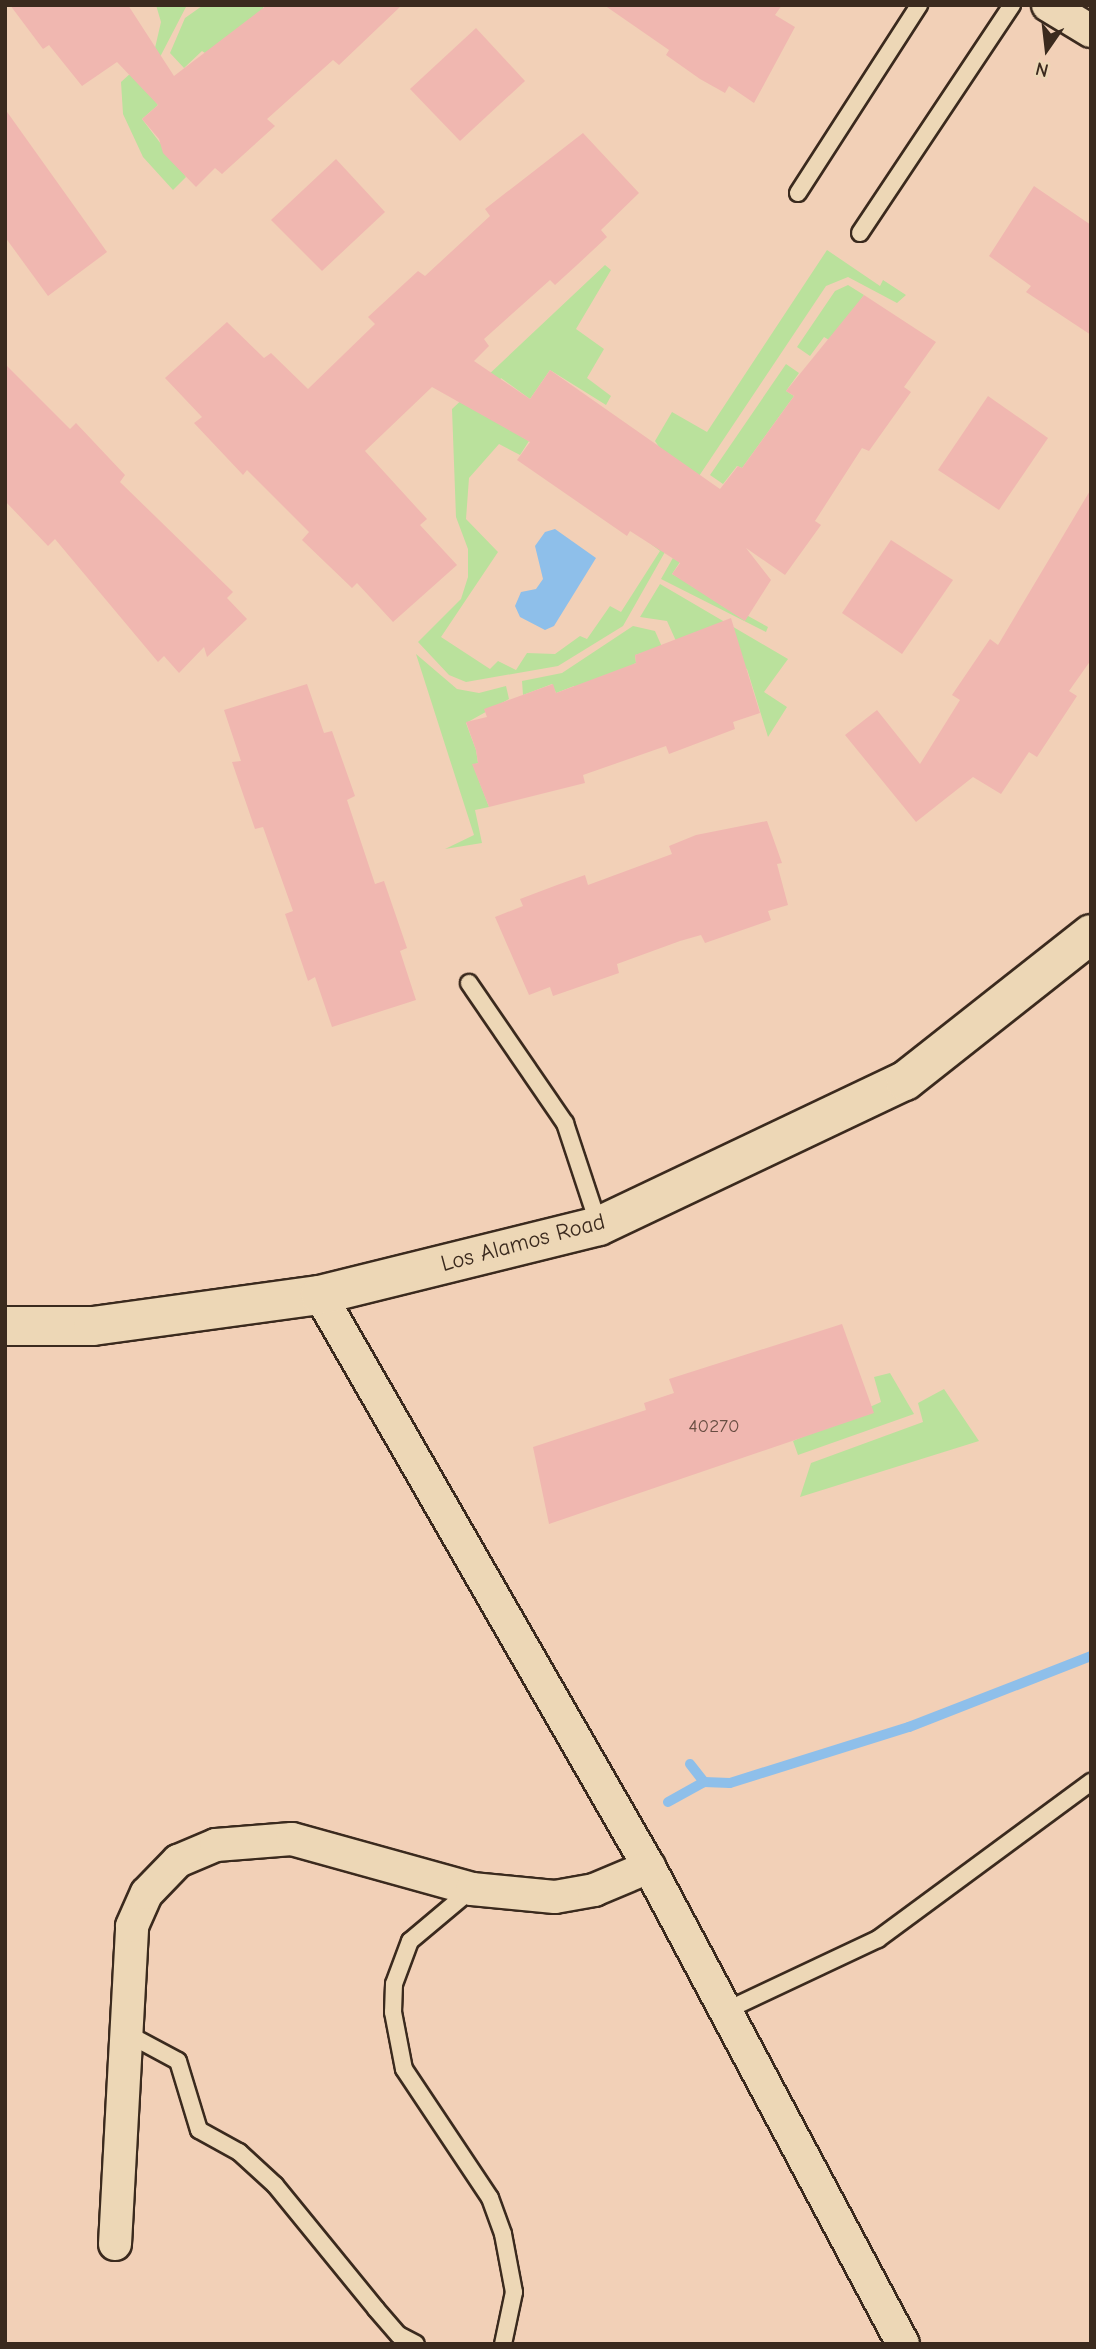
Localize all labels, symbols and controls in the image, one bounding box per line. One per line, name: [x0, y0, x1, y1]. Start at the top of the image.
north arrow: [1012, 14, 1082, 84]
text: N: [1033, 57, 1051, 82]
street label: Los Alamos Road: [438, 1208, 608, 1278]
house number: 40270: [688, 1416, 740, 1438]

